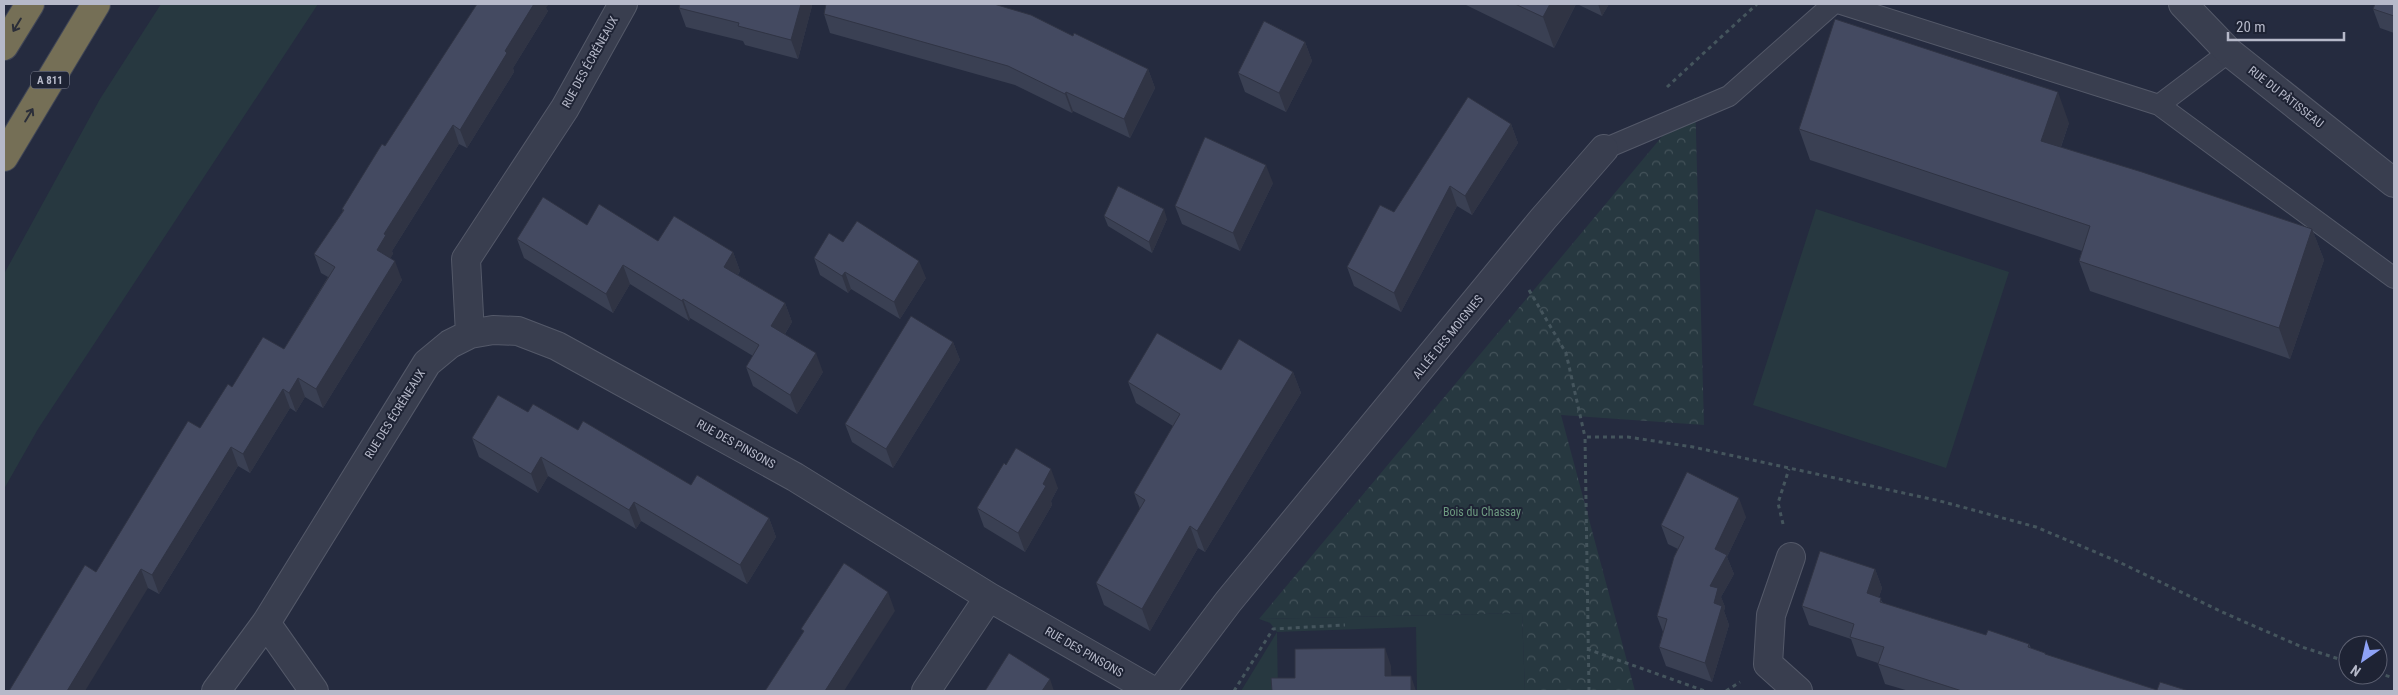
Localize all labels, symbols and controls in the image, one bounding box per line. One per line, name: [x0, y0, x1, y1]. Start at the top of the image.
scale bar: [2228, 10, 2344, 42]
street label: RUE DES ÉCRÉNEAUX: [558, 13, 621, 110]
one-way arrow: [11, 18, 21, 32]
text: 20 m: [2236, 18, 2266, 36]
street label: RUE DU PÂTISSEAU: [2246, 63, 2327, 131]
road number: A 811: [31, 72, 69, 88]
one-way arrow: [24, 108, 34, 122]
street label: ALLÉE DES MOIGNIES: [1409, 292, 1486, 382]
street label: RUE DES ÉCRÉNEAUX: [361, 366, 428, 461]
street label: RUE DES PINSONS: [694, 417, 778, 471]
park label: Bois du Chassay: [1443, 505, 1521, 519]
street label: RUE DES PINSONS: [1042, 624, 1126, 680]
north arrow: [2338, 635, 2388, 685]
text: N: [2348, 662, 2364, 680]

